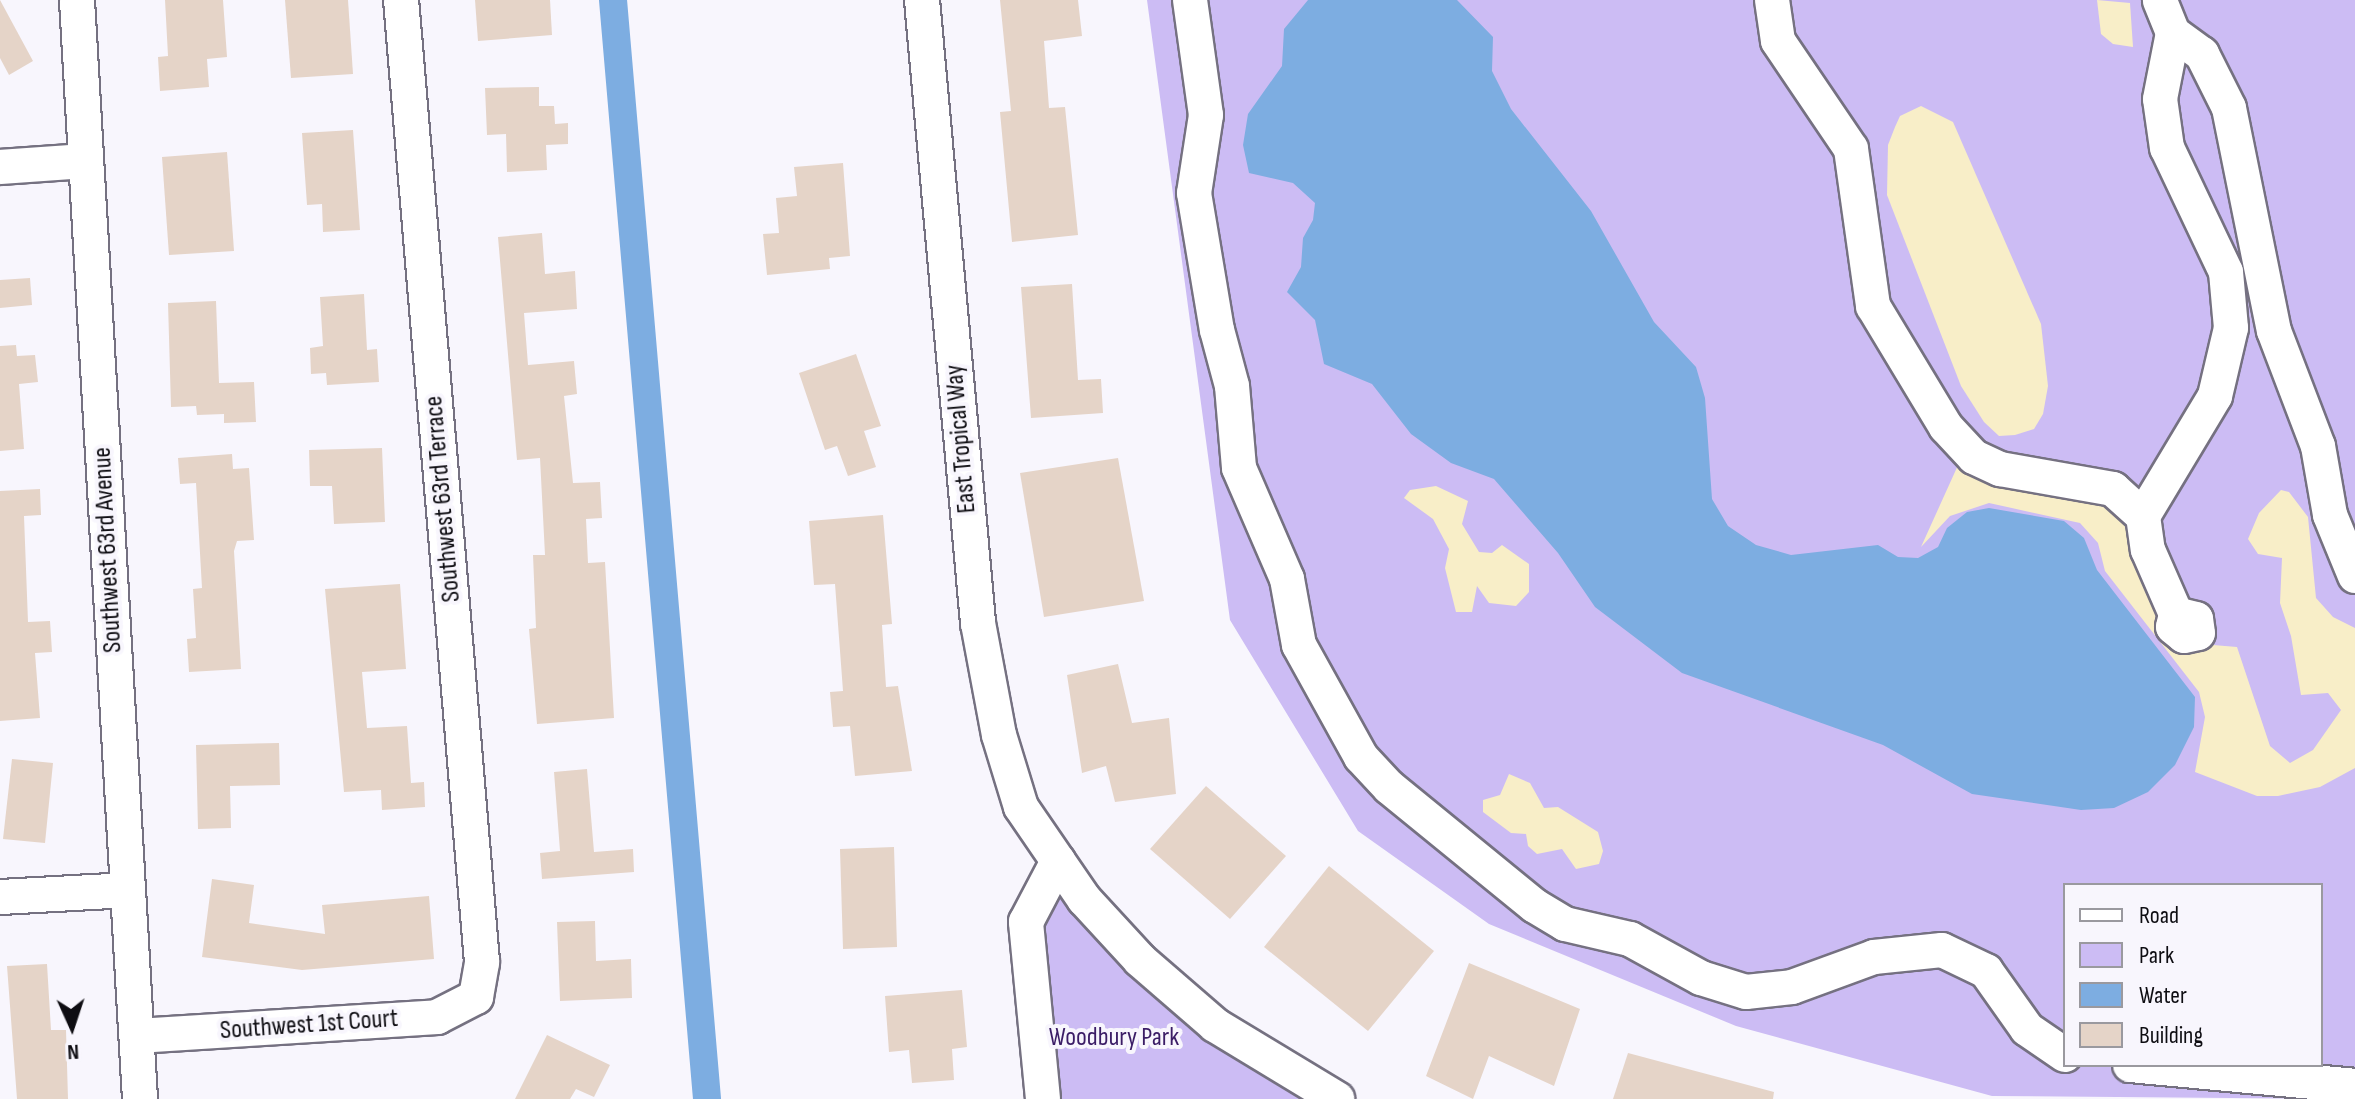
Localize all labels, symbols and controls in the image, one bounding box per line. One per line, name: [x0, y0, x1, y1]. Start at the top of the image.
street label: East Tropical Way: [939, 363, 983, 515]
street label: Southwest 63rd Terrace: [418, 395, 468, 603]
street label: Southwest 63rd Avenue: [87, 446, 129, 654]
legend: [2063, 883, 2323, 1067]
text: Road: [2139, 901, 2179, 930]
text: Park: [2139, 941, 2174, 970]
text: Water: [2139, 981, 2187, 1010]
north arrow: [32, 987, 112, 1067]
street label: Southwest 1st Court: [219, 1003, 399, 1047]
text: Building: [2139, 1021, 2203, 1050]
park label: Woodbury Park: [1049, 1022, 1179, 1054]
text: N: [67, 1038, 80, 1065]

